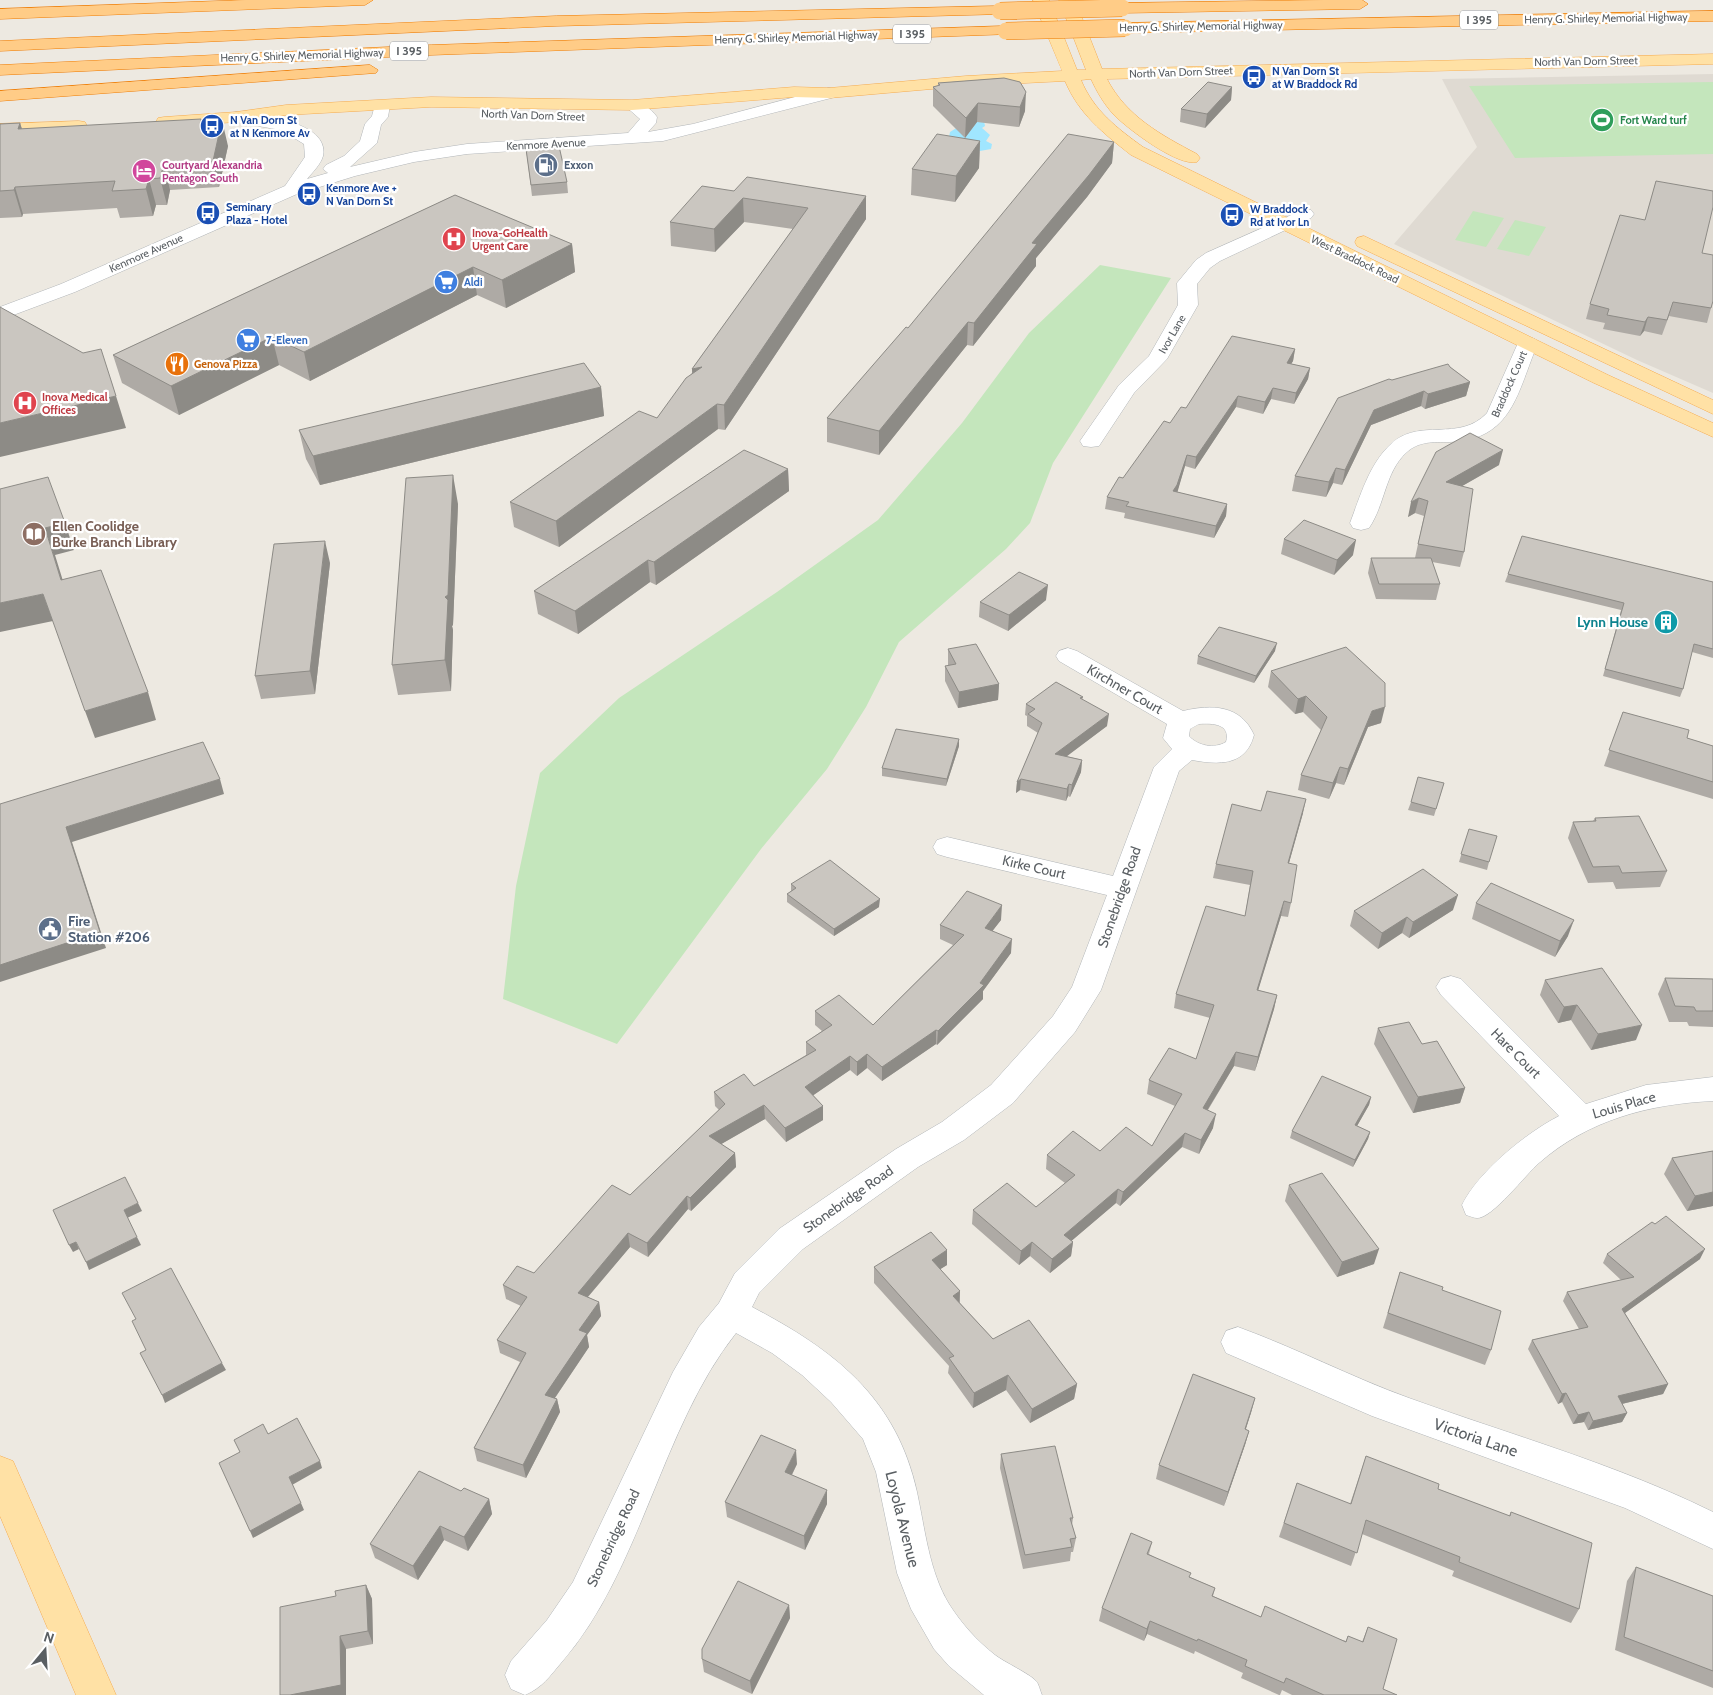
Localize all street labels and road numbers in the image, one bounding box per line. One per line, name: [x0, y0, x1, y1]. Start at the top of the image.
road number: I 395: [1460, 10, 1498, 30]
street label: Henry G. Shirley Memorial Highway: [1524, 10, 1688, 26]
street label: Henry G. Shirley Memorial Highway: [1119, 18, 1283, 34]
road number: I 395: [893, 24, 931, 44]
street label: Henry G. Shirley Memorial Highway: [714, 27, 878, 47]
road number: I 395: [390, 41, 428, 60]
street label: Henry G. Shirley Memorial Highway: [220, 45, 384, 65]
street label: North Van Dorn Street: [1534, 53, 1638, 69]
street label: North Van Dorn Street: [1129, 63, 1233, 81]
street label: North Van Dorn Street: [481, 106, 585, 124]
street label: Kenmore Avenue: [506, 135, 587, 153]
street label: Kenmore Avenue: [107, 230, 186, 276]
street label: West Braddock Road: [1309, 232, 1401, 286]
street label: Ivor Lane: [1155, 312, 1189, 356]
street label: Braddock Court: [1488, 348, 1530, 419]
street label: Kirchner Court: [1084, 660, 1166, 718]
street label: Stonebridge Road: [1093, 844, 1145, 950]
street label: Kirke Court: [1001, 851, 1068, 883]
street label: Hare Court: [1487, 1024, 1545, 1082]
street label: Louis Place: [1590, 1087, 1658, 1123]
street label: Stonebridge Road: [799, 1161, 897, 1237]
street label: Victoria Lane: [1431, 1414, 1520, 1461]
street label: Loyola Avenue: [881, 1469, 924, 1569]
street label: Stonebridge Road: [582, 1486, 644, 1590]

